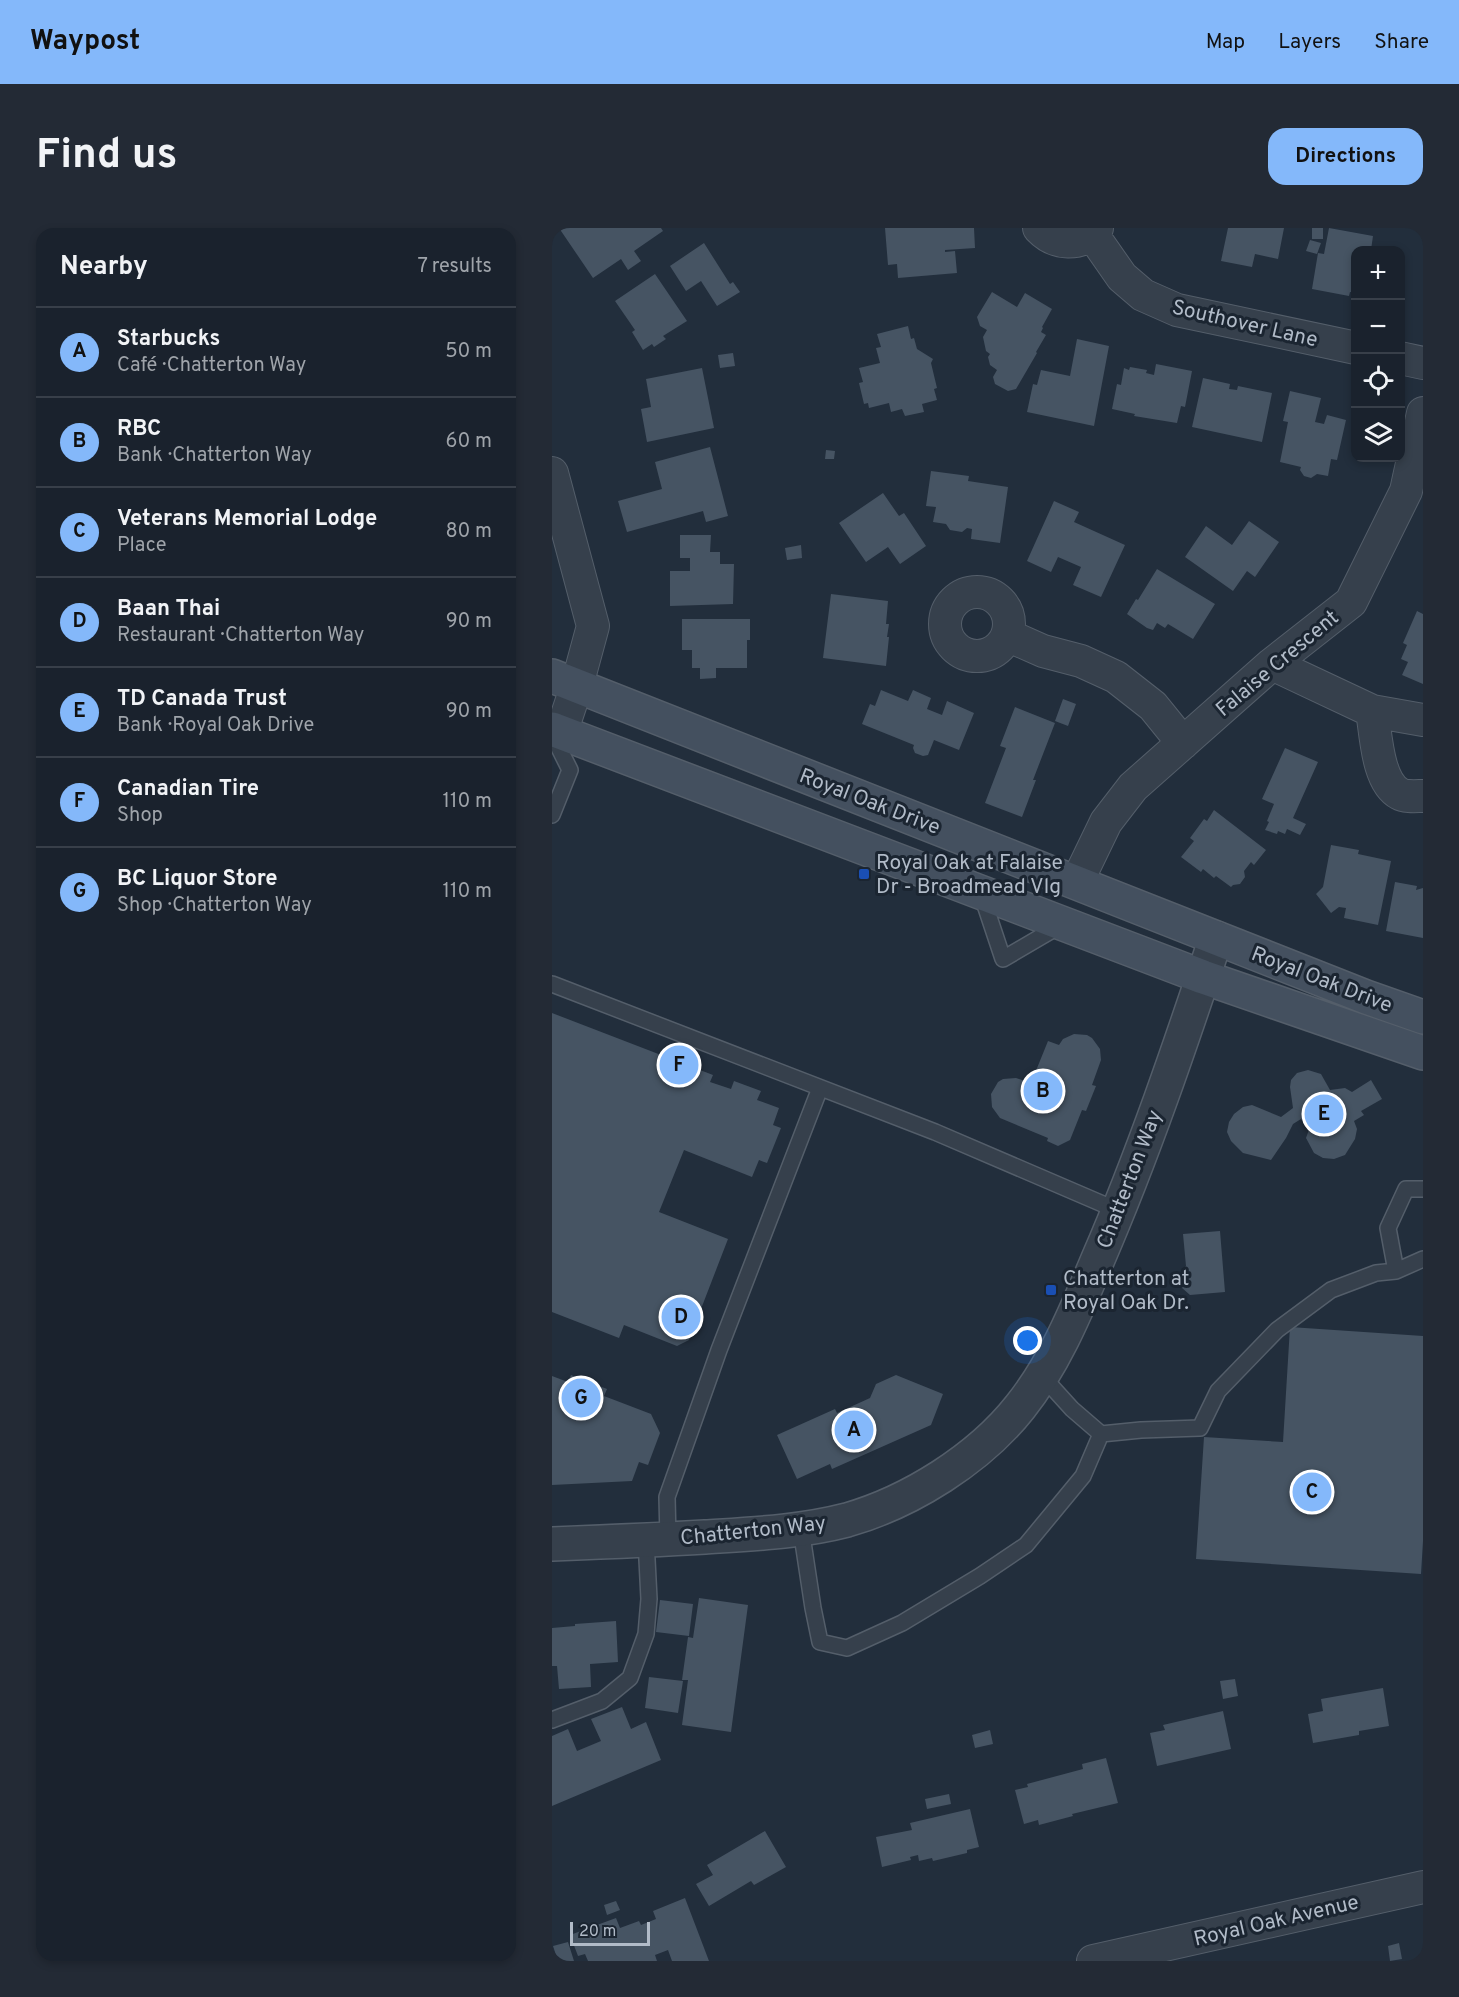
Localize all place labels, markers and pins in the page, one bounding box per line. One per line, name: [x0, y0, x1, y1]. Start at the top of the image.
place label: Royal Oak at Falaise Dr - Broadmead Vlg: [876, 850, 1063, 901]
marker: Royal Oak at Falaise Dr - Broadmead Vlg: [857, 867, 871, 881]
pin: F: [660, 1042, 698, 1088]
pin: B: [1024, 1068, 1062, 1114]
pin: E: [1304, 1092, 1344, 1136]
place label: Chatterton at Royal Oak Dr.: [1063, 1266, 1189, 1317]
marker: Chatterton at Royal Oak Dr.: [1044, 1283, 1058, 1297]
pin: D: [662, 1294, 700, 1340]
pin: G: [561, 1376, 600, 1420]
pin: A: [834, 1408, 874, 1452]
pin: C: [1292, 1470, 1332, 1514]

